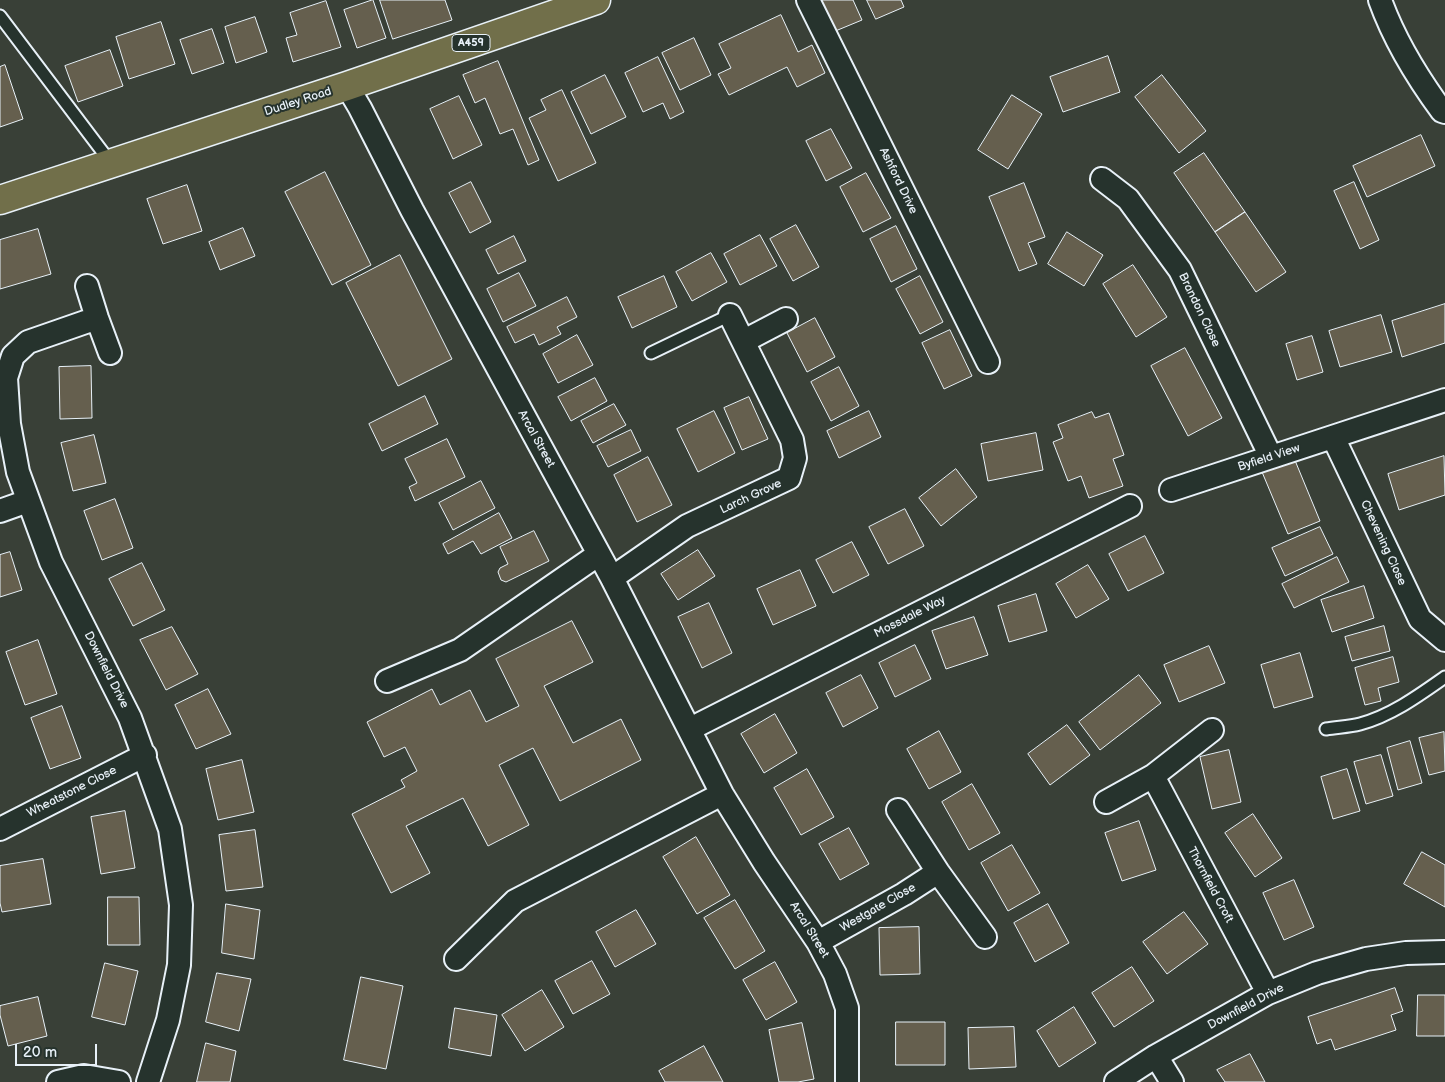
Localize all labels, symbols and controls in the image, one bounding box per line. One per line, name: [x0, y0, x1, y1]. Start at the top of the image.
road number: A459: [452, 34, 490, 52]
street label: Dudley Road: [263, 84, 333, 120]
street label: Ashford Drive: [876, 145, 920, 217]
street label: Brandon Close: [1175, 271, 1223, 349]
street label: Arcal Street: [514, 408, 558, 470]
street label: Byfield View: [1236, 441, 1302, 475]
street label: Larch Grove: [718, 476, 784, 518]
street label: Chevening Close: [1357, 498, 1409, 588]
street label: Mossdale Way: [872, 593, 948, 641]
street label: Downfield Drive: [81, 629, 131, 711]
street label: Wheatstone Close: [25, 763, 119, 821]
street label: Thornfield Croft: [1184, 845, 1236, 925]
street label: Westgate Close: [838, 881, 918, 935]
street label: Arcal Street: [786, 899, 832, 961]
street label: Downfield Drive: [1206, 981, 1286, 1033]
scale bar: [18, 1034, 100, 1066]
text: 20 m: [23, 1043, 57, 1062]

